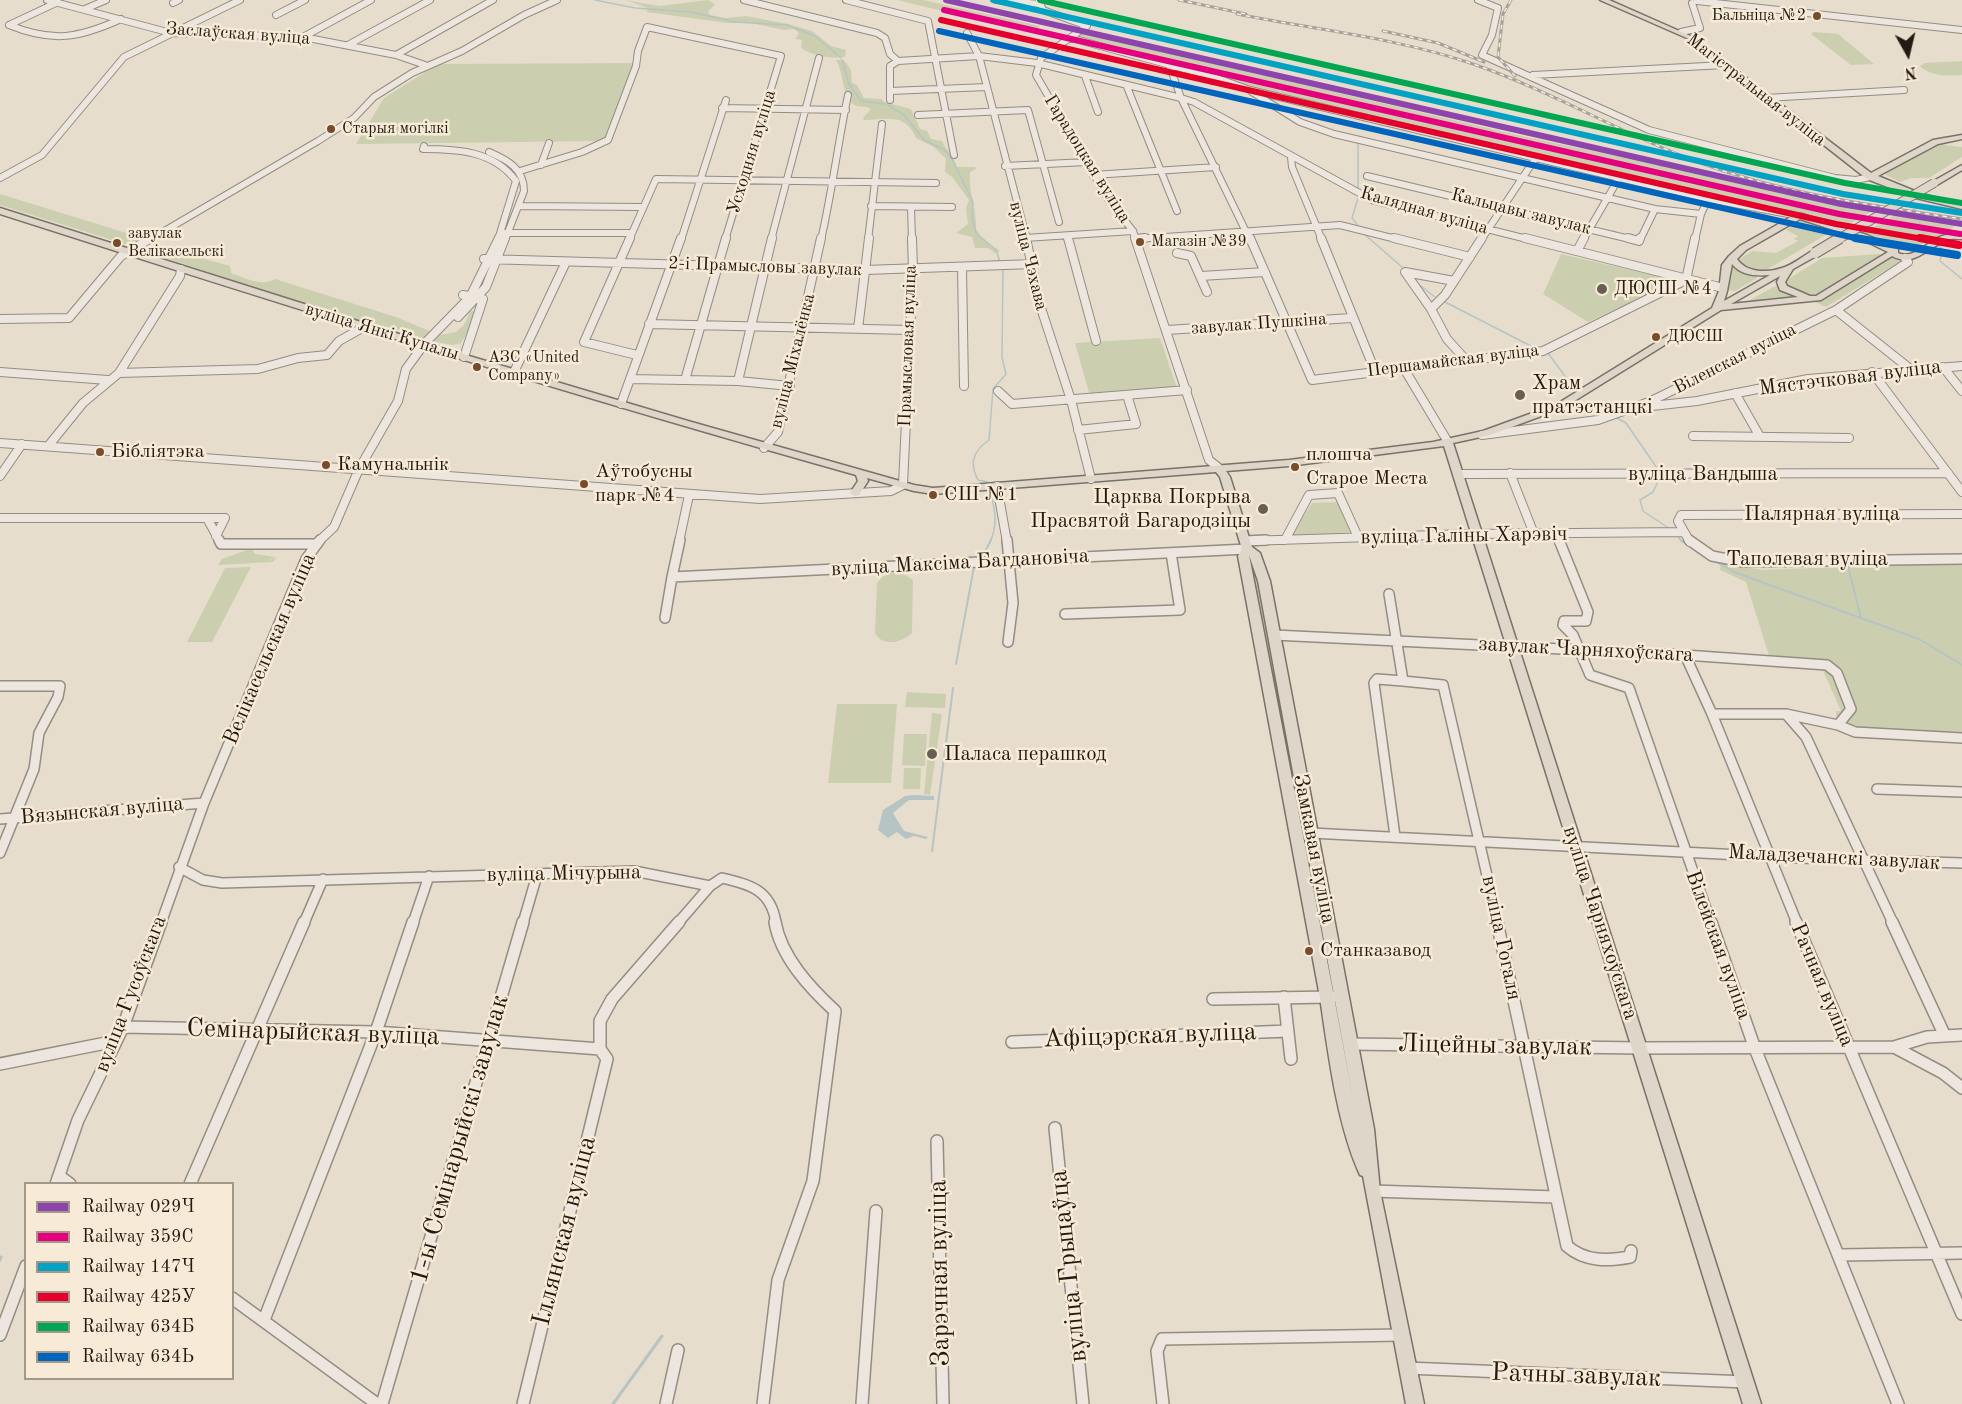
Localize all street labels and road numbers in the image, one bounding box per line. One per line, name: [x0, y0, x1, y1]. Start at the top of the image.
street label: Заслаўская вуліца: [165, 18, 311, 50]
street label: Магістральная вуліца: [1682, 29, 1830, 151]
street label: Усходняя вуліца: [723, 87, 781, 217]
street label: Гарадоцкая вуліца: [1039, 91, 1135, 227]
street label: Калядная вуліца: [1357, 182, 1491, 240]
street label: Кальцавы завулак: [1449, 184, 1593, 240]
street label: вуліца Чэхава: [1004, 199, 1052, 313]
street label: 2-і Прамысловы завулак: [668, 253, 862, 281]
street label: Прамысловая вуліца: [894, 265, 922, 427]
street label: вуліца Міхалёнка: [766, 291, 820, 431]
street label: вуліца Янкі Купалы: [303, 298, 461, 366]
street label: завулак Пушкіна: [1190, 308, 1328, 340]
street label: Віленская вуліца: [1670, 319, 1800, 399]
street label: Першамайская вуліца: [1366, 340, 1540, 382]
street label: Мястэчковая вуліца: [1757, 354, 1943, 402]
street label: вуліца Вандыша: [1628, 461, 1778, 487]
street label: Палярная вуліца: [1744, 501, 1900, 527]
street label: вуліца Галіны Харэвіч: [1360, 522, 1568, 550]
street label: вуліца Максіма Багдановіча: [830, 544, 1090, 582]
street label: Таполевая вуліца: [1726, 546, 1888, 572]
street label: Велікасельская вуліца: [218, 549, 322, 749]
street label: завулак Чарняхоўскага: [1478, 632, 1694, 668]
street label: Замкавая вуліца: [1287, 772, 1341, 926]
street label: Вязынская вуліца: [19, 791, 185, 831]
street label: вуліца Чарняхоўскага: [1557, 823, 1643, 1023]
street label: Маладзечанскі завулак: [1727, 840, 1941, 876]
street label: вуліца Мічурына: [487, 860, 641, 888]
street label: Вілейская вуліца: [1679, 867, 1757, 1023]
street label: вуліца Гогаля: [1475, 873, 1527, 1003]
street label: вуліца Гусоўскага: [90, 912, 172, 1076]
street label: Рачная вуліца: [1785, 919, 1859, 1051]
street label: 1-ы Семінарыйскі завулак: [404, 991, 516, 1287]
street label: Семінарыйская вуліца: [186, 1013, 440, 1053]
street label: Афіцэрская вуліца: [1043, 1017, 1257, 1055]
street label: Ліцейны завулак: [1398, 1029, 1592, 1063]
street label: Іллянская вуліца: [526, 1133, 604, 1329]
street label: вуліца Грыцаўца: [1043, 1168, 1095, 1364]
street label: Зарэчная вуліца: [923, 1179, 957, 1367]
street label: Рачны завулак: [1490, 1357, 1662, 1395]

